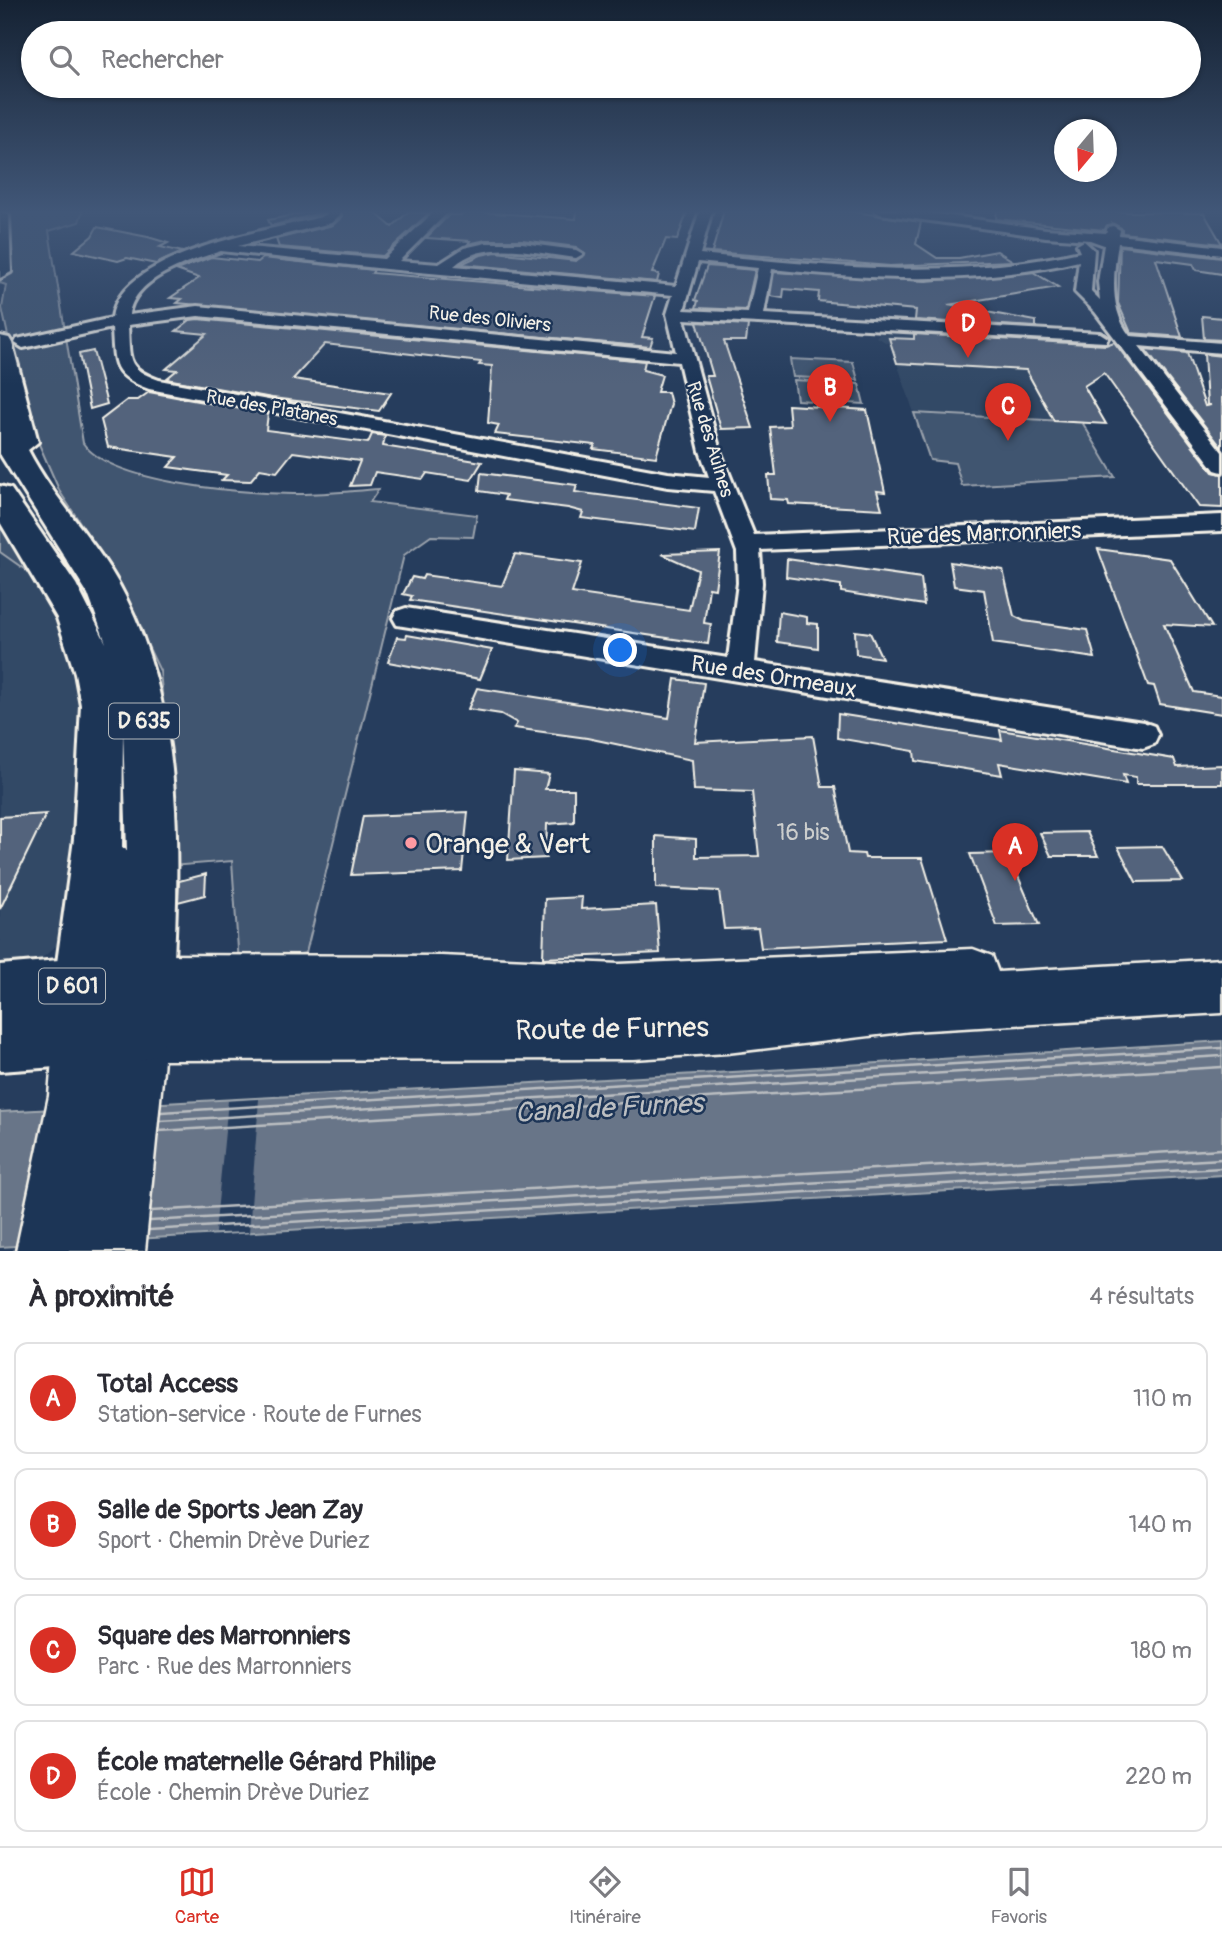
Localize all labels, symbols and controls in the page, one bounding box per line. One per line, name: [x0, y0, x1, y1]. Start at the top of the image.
search box: [21, 21, 1201, 98]
icon: search: [45, 41, 83, 79]
text: Rechercher: [101, 44, 224, 76]
north arrow: [1054, 119, 1117, 182]
pin: D: [945, 300, 991, 358]
street label: Rue des Oliviers: [428, 301, 553, 337]
pin: B: [807, 364, 853, 422]
street label: Rue des Aulnes: [681, 379, 739, 501]
pin: C: [985, 383, 1031, 441]
street label: Rue des Platanes: [204, 385, 340, 431]
street label: Rue des Marronniers: [886, 516, 1082, 551]
your location: [603, 633, 637, 667]
street label: Rue des Ormeaux: [689, 649, 859, 704]
road number: D 635: [109, 704, 179, 738]
house number: 16 bis: [776, 818, 830, 847]
pin: A: [992, 823, 1038, 881]
place label: Orange & Vert: [425, 827, 591, 862]
marker: Orange & Vert: [403, 835, 419, 851]
road number: D 601: [39, 968, 105, 1004]
street label: Route de Furnes: [515, 1010, 710, 1049]
water label: Canal de Furnes: [514, 1086, 707, 1131]
text: À proximité: [28, 1278, 174, 1315]
text: 4 résultats: [1090, 1282, 1194, 1311]
text: Total Access: [97, 1368, 238, 1400]
text: A: [46, 1384, 60, 1413]
text: 110 m: [1133, 1384, 1192, 1413]
text: Station-service · Route de Furnes: [97, 1400, 422, 1429]
text: Salle de Sports Jean Zay: [97, 1494, 363, 1526]
text: B: [46, 1510, 60, 1539]
text: 140 m: [1129, 1510, 1192, 1539]
text: Sport · Chemin Drève Duriez: [97, 1526, 370, 1555]
text: Square des Marronniers: [97, 1620, 350, 1652]
text: C: [46, 1636, 60, 1665]
text: 180 m: [1130, 1636, 1192, 1665]
text: Parc · Rue des Marronniers: [97, 1652, 351, 1681]
text: École maternelle Gérard Philipe: [97, 1746, 436, 1778]
text: D: [46, 1762, 60, 1791]
text: 220 m: [1125, 1762, 1192, 1791]
text: École · Chemin Drève Duriez: [97, 1778, 369, 1807]
tab: Carte: [175, 1863, 219, 1929]
tab: Itinéraire: [569, 1863, 641, 1929]
tab: Favoris: [991, 1863, 1047, 1929]

